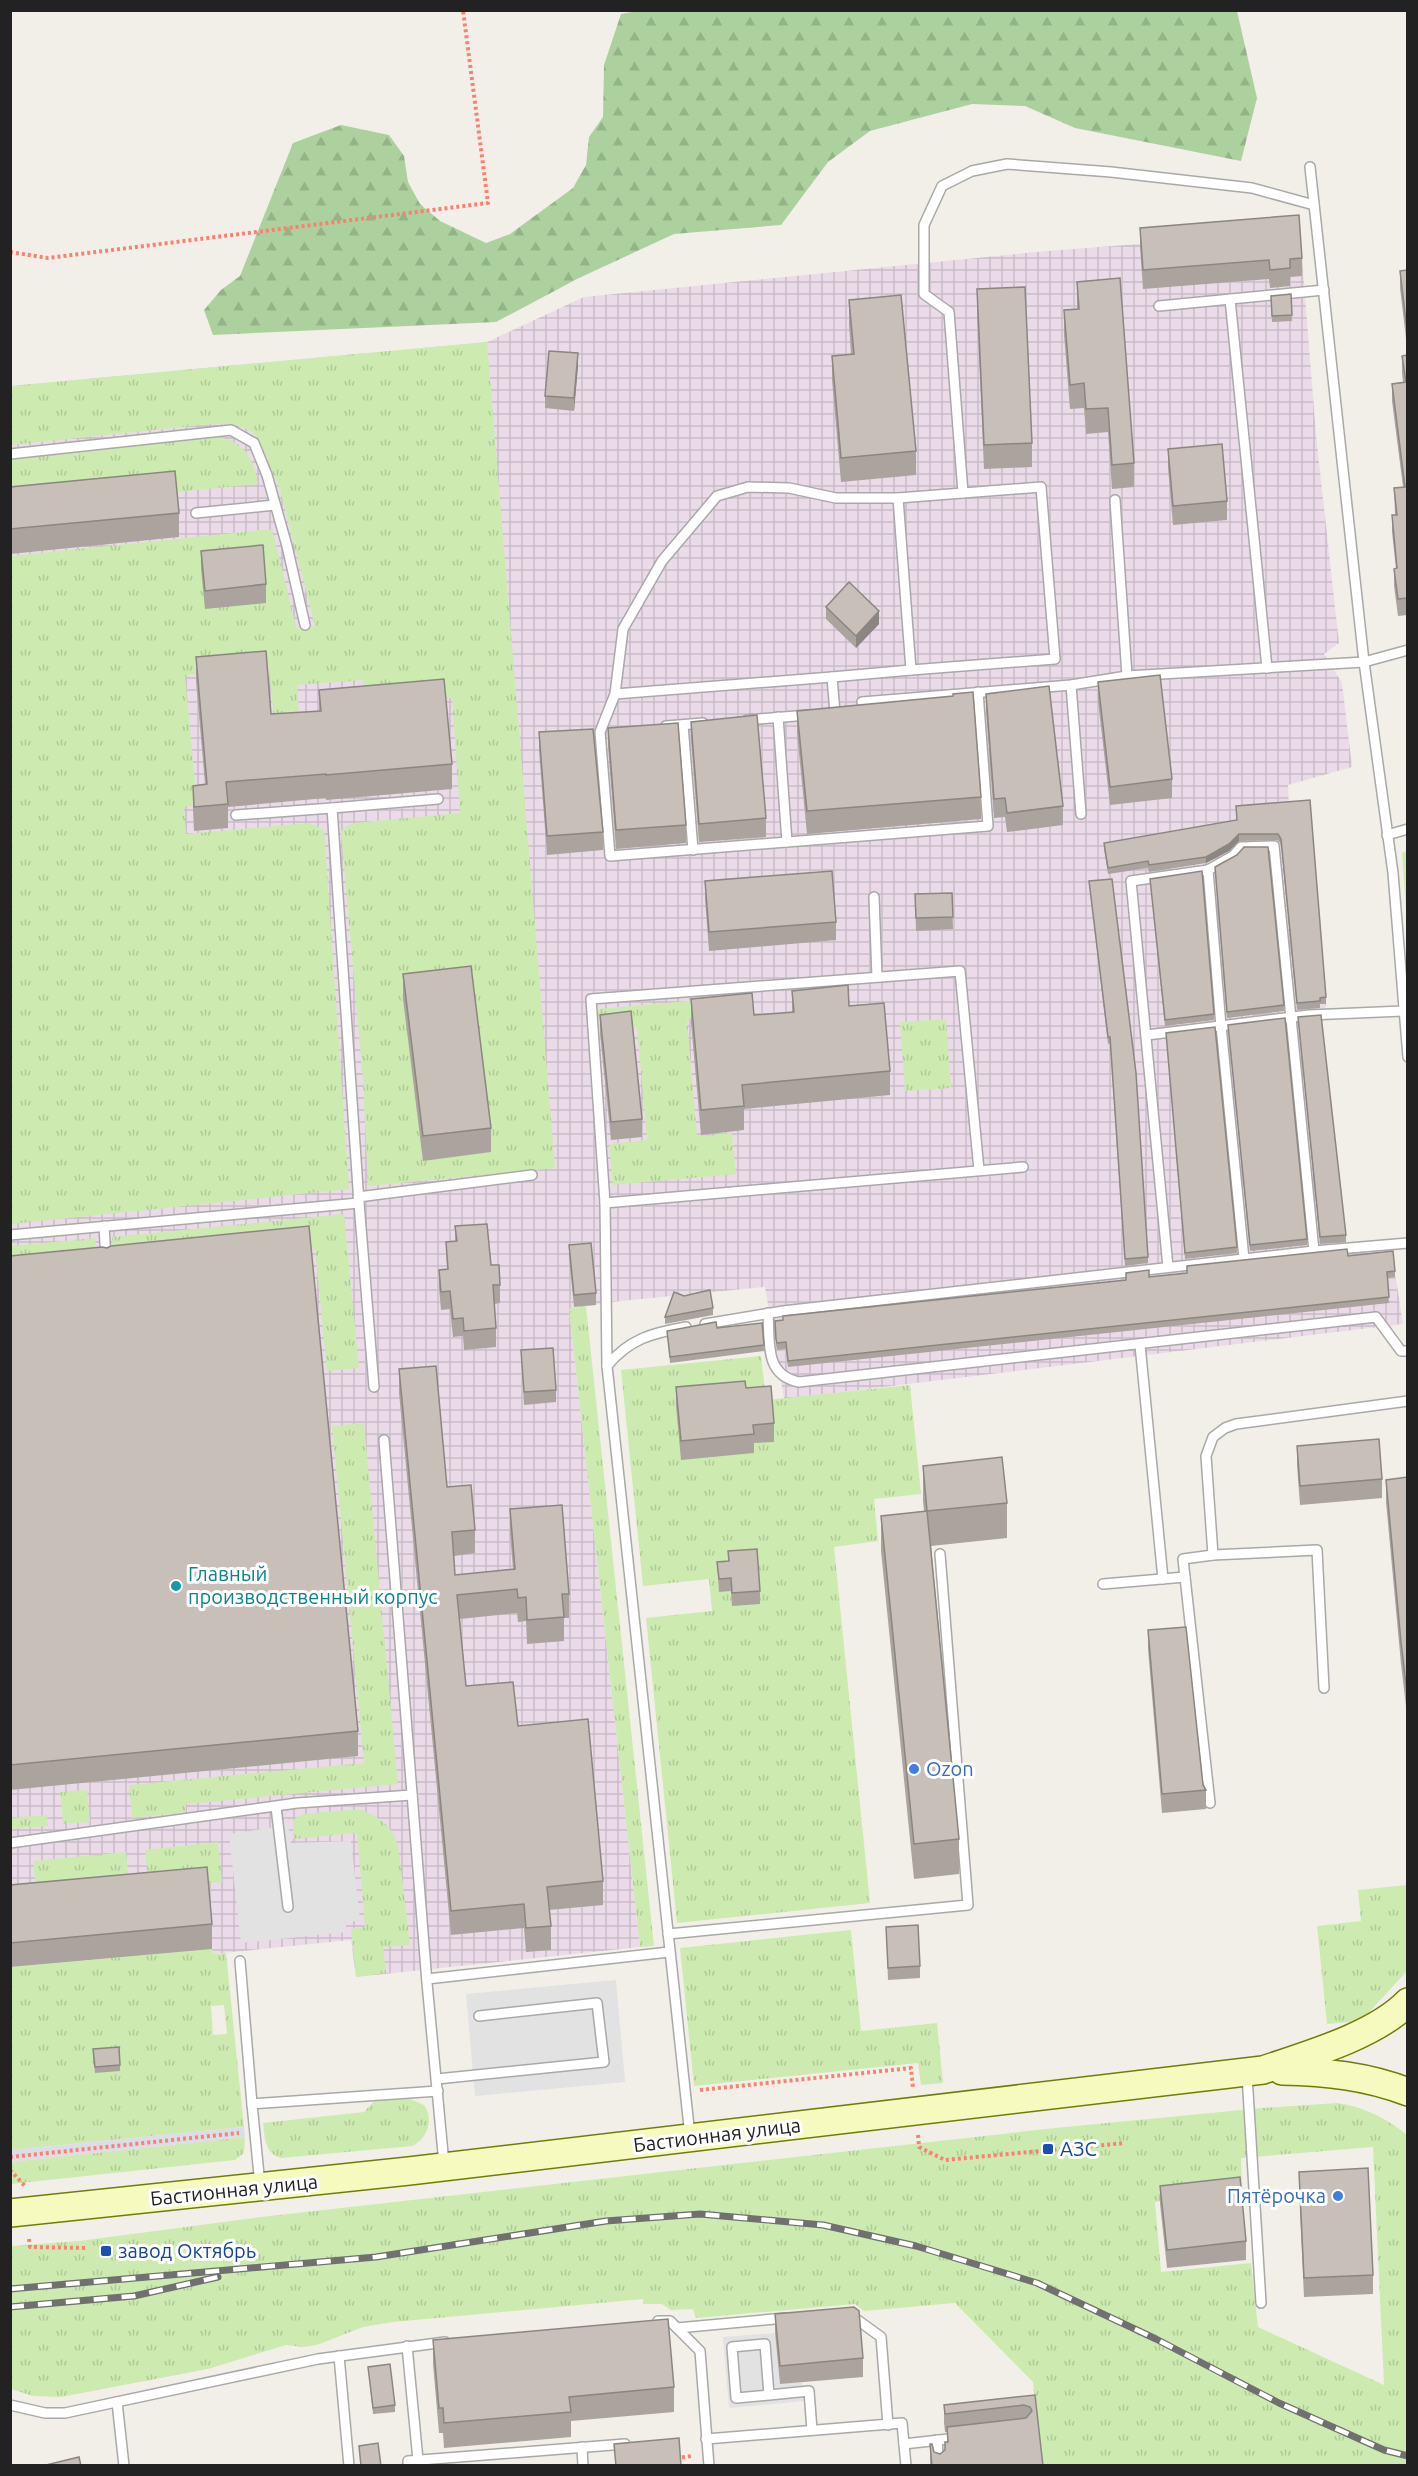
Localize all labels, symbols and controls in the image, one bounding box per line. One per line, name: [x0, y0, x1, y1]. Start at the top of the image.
place label: Главный производственный корпус: [188, 1562, 438, 1608]
marker: Главный производственный корпус: [169, 1579, 183, 1593]
place label: Ozon: [926, 1757, 974, 1780]
marker: Ozon: [907, 1762, 921, 1776]
street label: Бастионная улица: [632, 2113, 802, 2156]
place label: АЗС: [1060, 2137, 1097, 2160]
marker: АЗС: [1041, 2142, 1055, 2156]
street label: Бастионная улица: [149, 2169, 319, 2210]
place label: Пятёрочка: [1227, 2184, 1326, 2207]
marker: Пятёрочка: [1331, 2189, 1345, 2203]
place label: завод Октябрь: [118, 2239, 256, 2262]
marker: завод Октябрь: [99, 2244, 113, 2258]

